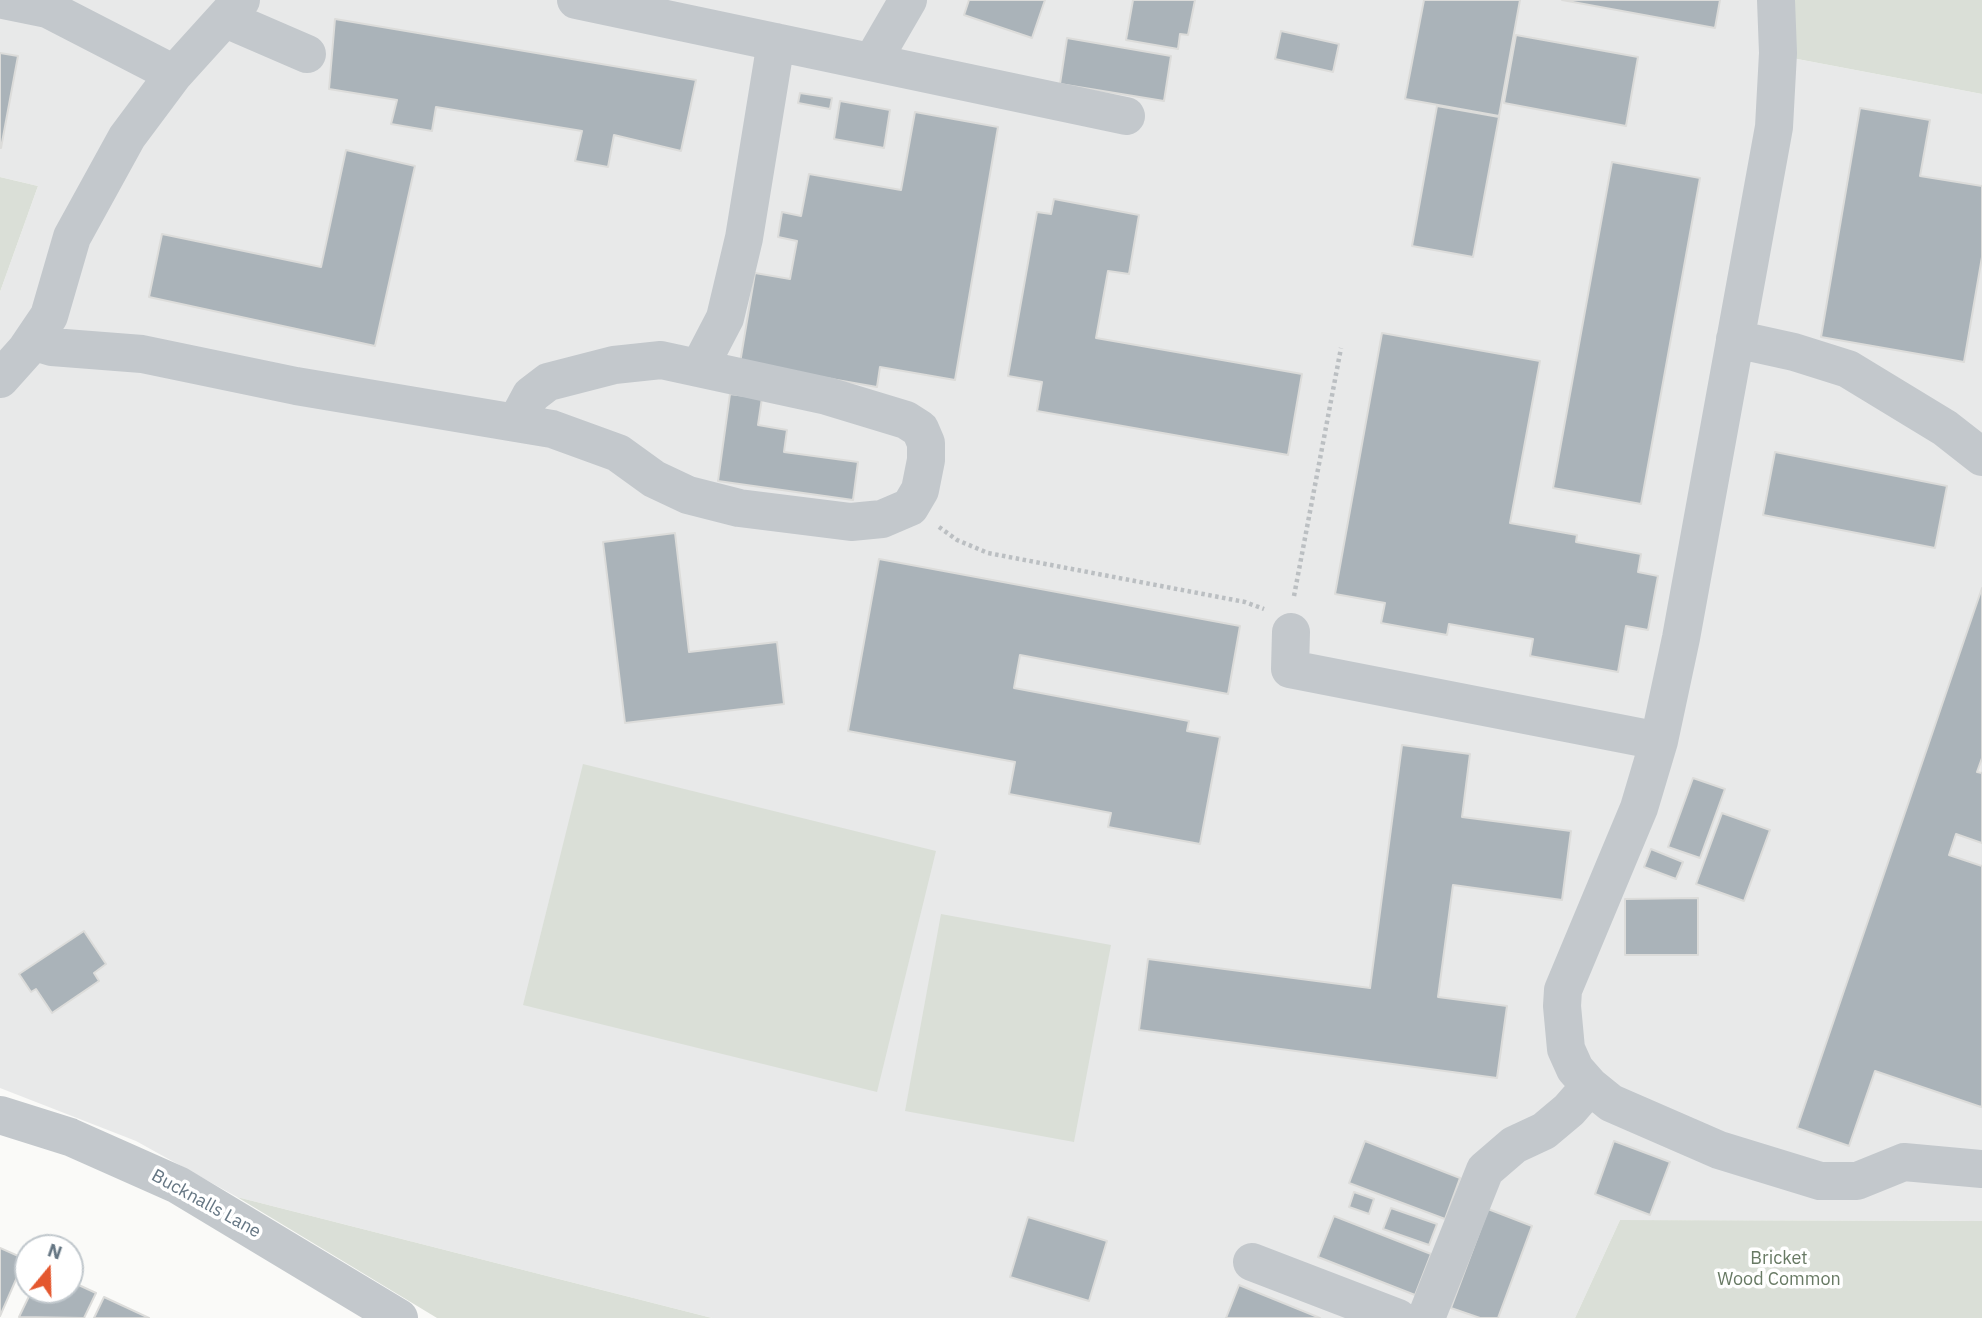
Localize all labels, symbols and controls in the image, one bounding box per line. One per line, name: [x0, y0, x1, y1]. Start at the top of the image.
street label: Bucknalls Lane: [148, 1165, 264, 1243]
north arrow: [14, 1234, 84, 1304]
text: N: [45, 1237, 66, 1265]
park label: Bricket Wood Common: [1717, 1248, 1841, 1290]

